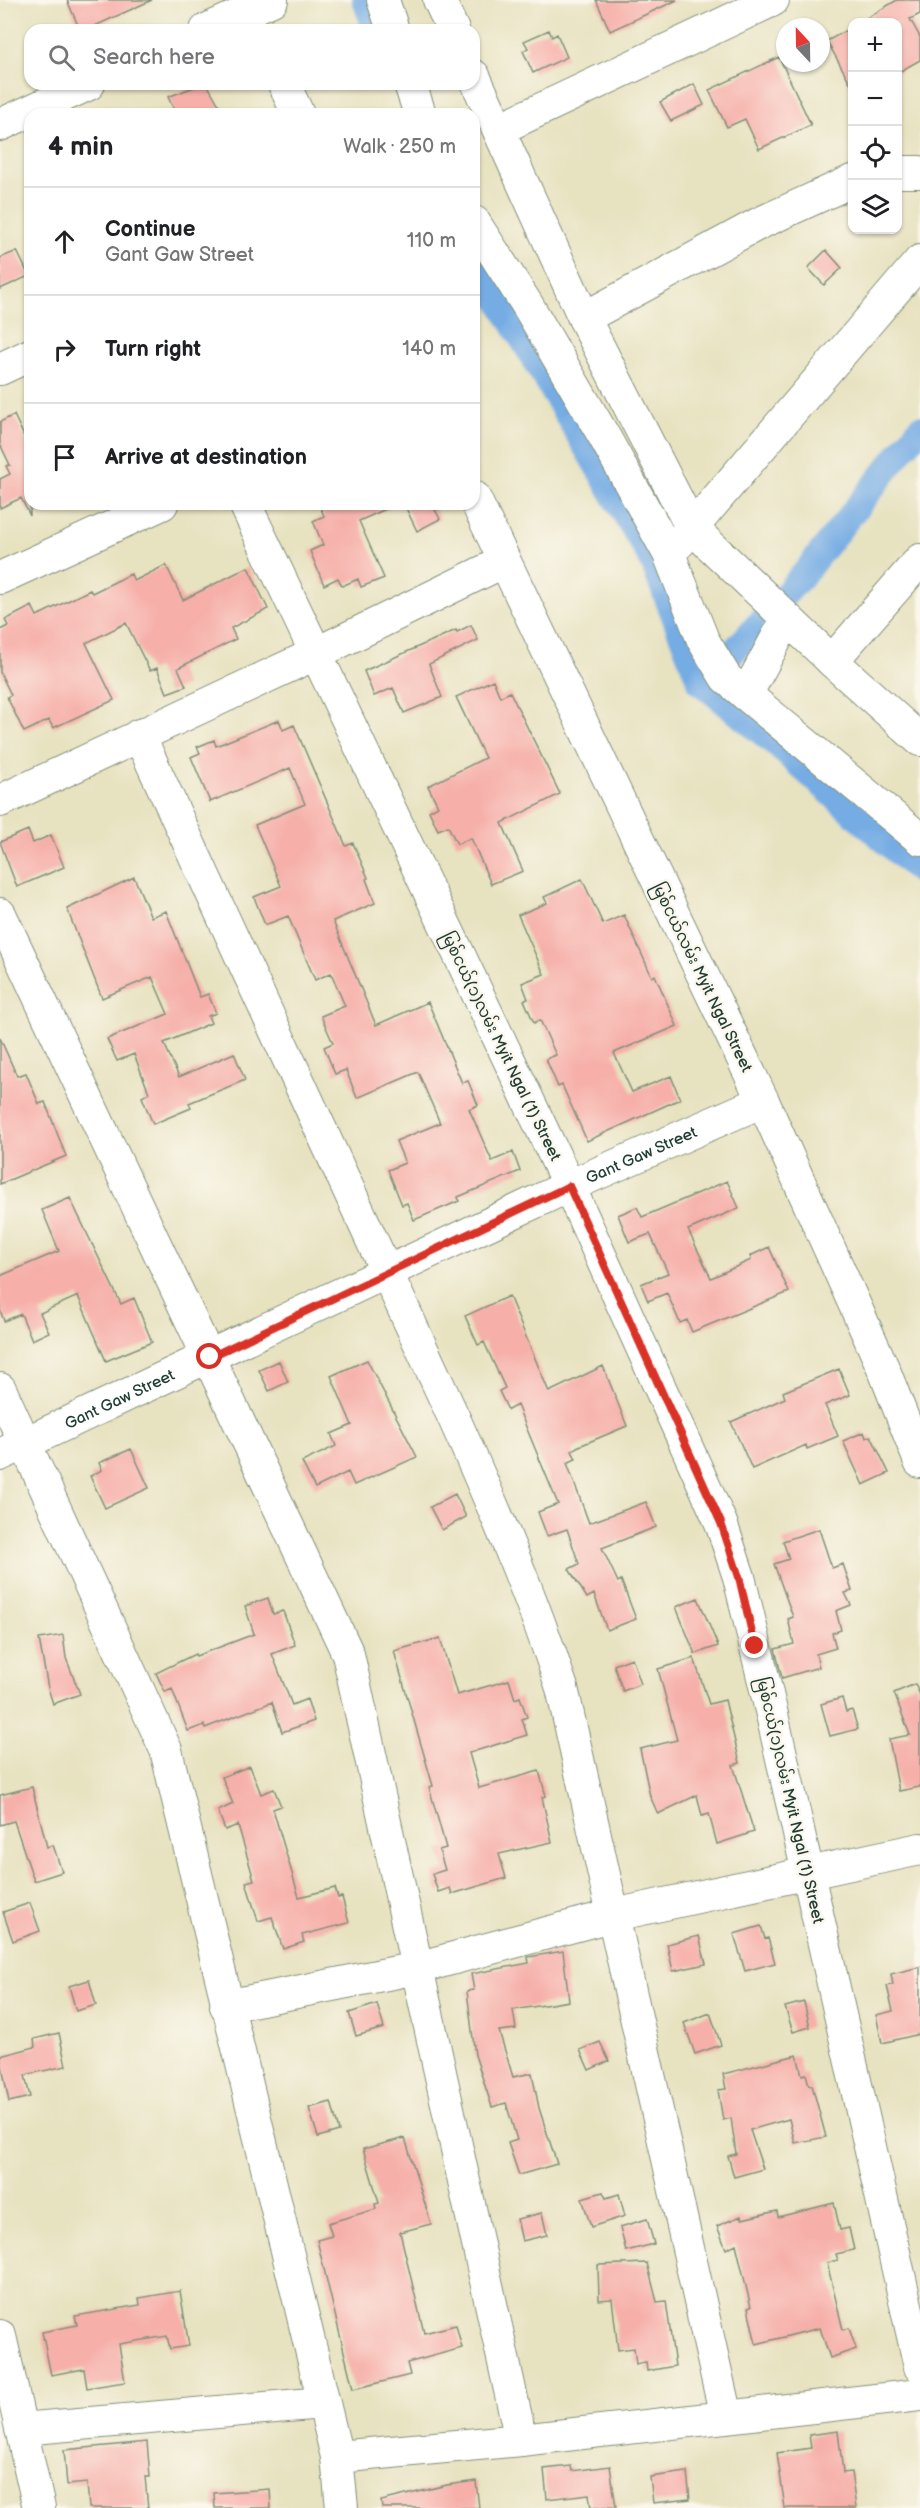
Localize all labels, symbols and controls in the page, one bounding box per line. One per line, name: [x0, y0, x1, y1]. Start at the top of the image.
north arrow: [776, 18, 830, 72]
map controls: [848, 18, 902, 234]
button: +: [848, 18, 902, 72]
search box: [24, 24, 480, 90]
icon: search: [45, 41, 78, 74]
text: Search here: [93, 44, 215, 71]
button: −: [848, 72, 902, 126]
button: locate: [848, 126, 902, 180]
text: 4 min: [48, 132, 113, 163]
text: Walk · 250 m: [343, 135, 456, 159]
button: layers: [848, 180, 902, 234]
text: Continue: [105, 216, 195, 243]
icon: ahead: [48, 225, 81, 258]
text: 110 m: [407, 229, 456, 253]
text: Gant Gaw Street: [105, 243, 254, 267]
icon: right: [48, 333, 81, 366]
text: Turn right: [105, 336, 201, 363]
text: 140 m: [402, 337, 456, 361]
icon: arrive: [48, 441, 81, 474]
text: Arrive at destination: [105, 444, 307, 471]
street label: မြစ်ငယ်လမ်း Myit Ngal Street: [645, 879, 759, 1077]
street label: မြစ်ငယ်(၁)လမ်း Myit Ngal (1) Street: [434, 928, 567, 1166]
street label: Gant Gaw Street: [583, 1123, 700, 1188]
route start: [196, 1343, 222, 1369]
street label: Gant Gaw Street: [62, 1366, 178, 1434]
route end: [741, 1632, 767, 1658]
street label: မြစ်ငယ်(၁)လမ်း Myit Ngal (1) Street: [749, 1675, 830, 1926]

